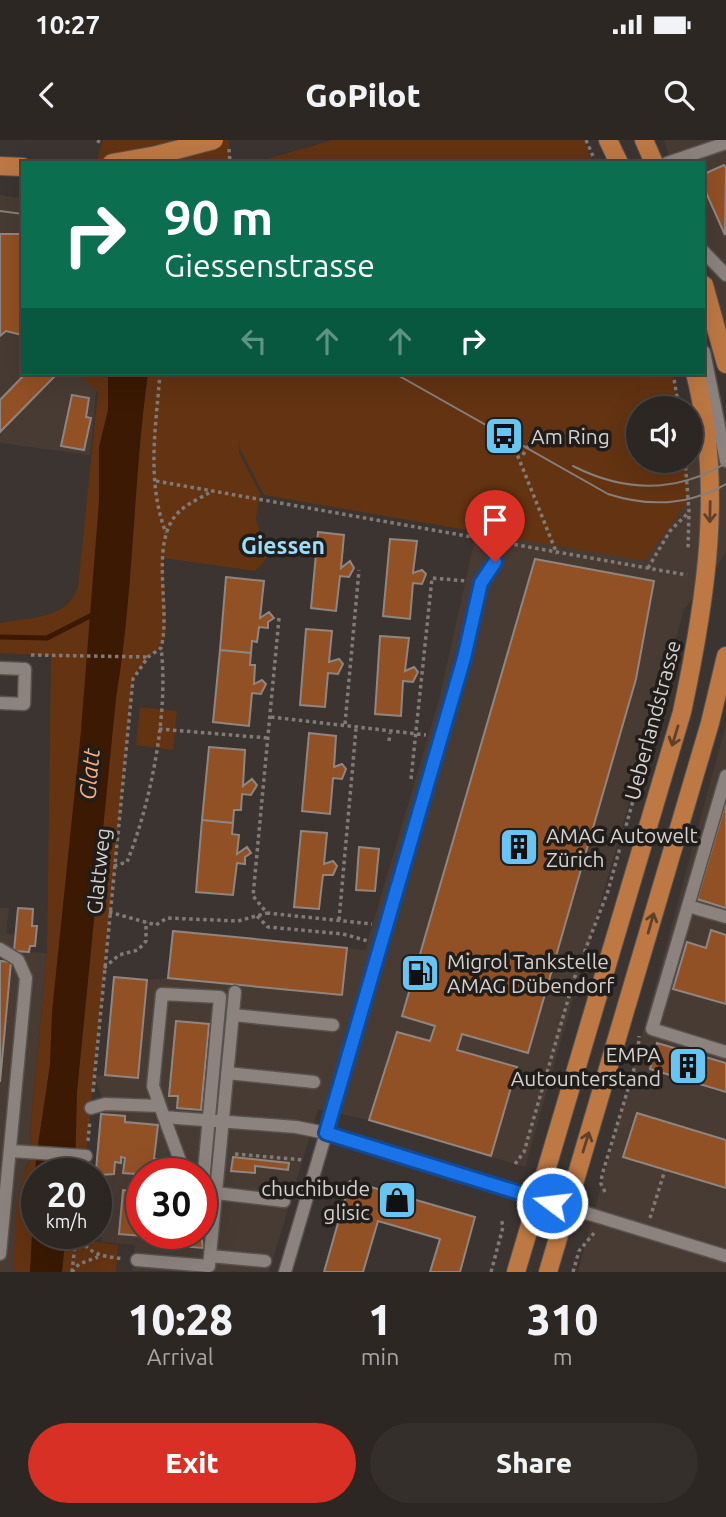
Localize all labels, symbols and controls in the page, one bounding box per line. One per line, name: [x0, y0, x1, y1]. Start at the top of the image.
text: 10:27: [35, 10, 100, 39]
icon: back: [28, 76, 66, 114]
icon: search: [660, 76, 698, 114]
text: GoPilot: [305, 77, 421, 113]
icon: right: [49, 189, 140, 280]
text: 90 m: [164, 189, 273, 244]
text: Giessenstrasse: [164, 247, 375, 283]
icon: left: [235, 322, 273, 360]
icon: ahead: [308, 322, 346, 360]
icon: ahead: [381, 322, 419, 360]
icon: right: [454, 322, 492, 360]
map controls: [626, 396, 703, 473]
button: sound: [626, 396, 703, 473]
bus stop icon: Am Ring: [483, 415, 525, 457]
place label: Am Ring: [531, 424, 610, 448]
pin: [465, 490, 525, 562]
one-way arrow: [703, 500, 717, 523]
icon: arrive: [476, 501, 514, 539]
district label: Giessen: [241, 533, 325, 558]
street label: Ueberlandstrasse: [619, 638, 685, 802]
one-way arrow: [667, 725, 680, 747]
water label: Glatt: [74, 746, 104, 801]
place label: AMAG Autowelt Zürich: [546, 823, 698, 871]
building icon: AMAG Autowelt Zürich: [498, 826, 540, 868]
street label: Glattweg: [82, 827, 114, 915]
one-way arrow: [645, 913, 658, 935]
place label: Migrol Tankstelle AMAG Dübendorf: [447, 949, 615, 997]
fuel station icon: Migrol Tankstelle AMAG Dübendorf: [399, 952, 441, 994]
place label: EMPA Autounterstand: [511, 1042, 661, 1090]
building icon: EMPA Autounterstand: [667, 1045, 709, 1087]
one-way arrow: [581, 1131, 594, 1153]
speed limit sign: 30: [126, 1158, 217, 1249]
position arrow: [515, 1166, 589, 1240]
text: 20: [47, 1174, 86, 1214]
place label: chuchibude glisic: [261, 1176, 370, 1224]
shop icon: chuchibude glisic: [376, 1179, 418, 1221]
text: km/h: [46, 1211, 87, 1231]
text: 10:28: [128, 1296, 233, 1343]
text: 1: [368, 1296, 392, 1343]
text: 310: [527, 1296, 598, 1343]
text: Arrival: [147, 1344, 214, 1369]
text: min: [361, 1344, 399, 1369]
text: m: [553, 1344, 573, 1369]
button: Exit: [28, 1423, 356, 1503]
button: Share: [370, 1423, 698, 1503]

